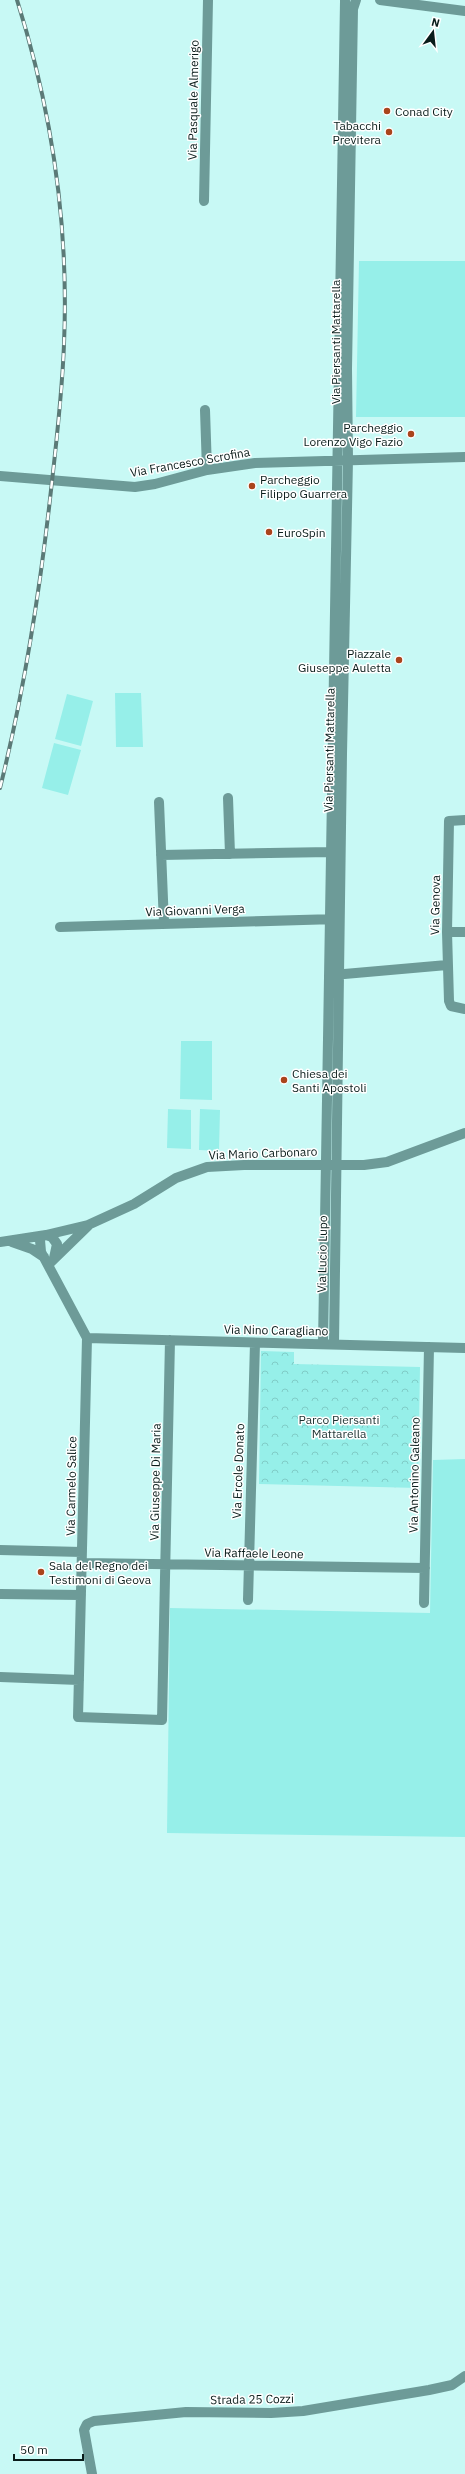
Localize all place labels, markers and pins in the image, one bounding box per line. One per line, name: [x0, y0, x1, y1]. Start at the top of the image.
place label: Conad City: [395, 104, 453, 119]
marker: Conad City: [382, 106, 392, 116]
place label: Tabacchi Previtera: [333, 118, 382, 147]
marker: Tabacchi Previtera: [384, 127, 394, 137]
place label: Parcheggio Lorenzo Vigo Fazio: [304, 420, 403, 449]
marker: Parcheggio Lorenzo Vigo Fazio: [406, 429, 416, 439]
place label: Parcheggio Filippo Guarrera: [260, 472, 348, 501]
marker: Parcheggio Filippo Guarrera: [247, 481, 257, 491]
place label: EuroSpin: [277, 525, 326, 540]
marker: EuroSpin: [264, 527, 274, 537]
place label: Piazzale Giuseppe Auletta: [298, 646, 392, 675]
marker: Piazzale Giuseppe Auletta: [394, 655, 404, 665]
place label: Chiesa dei Santi Apostoli: [292, 1066, 367, 1095]
marker: Chiesa dei Santi Apostoli: [279, 1075, 289, 1085]
place label: Sala del Regno dei Testimoni di Geova: [49, 1558, 152, 1587]
marker: Sala del Regno dei Testimoni di Geova: [36, 1567, 46, 1577]

